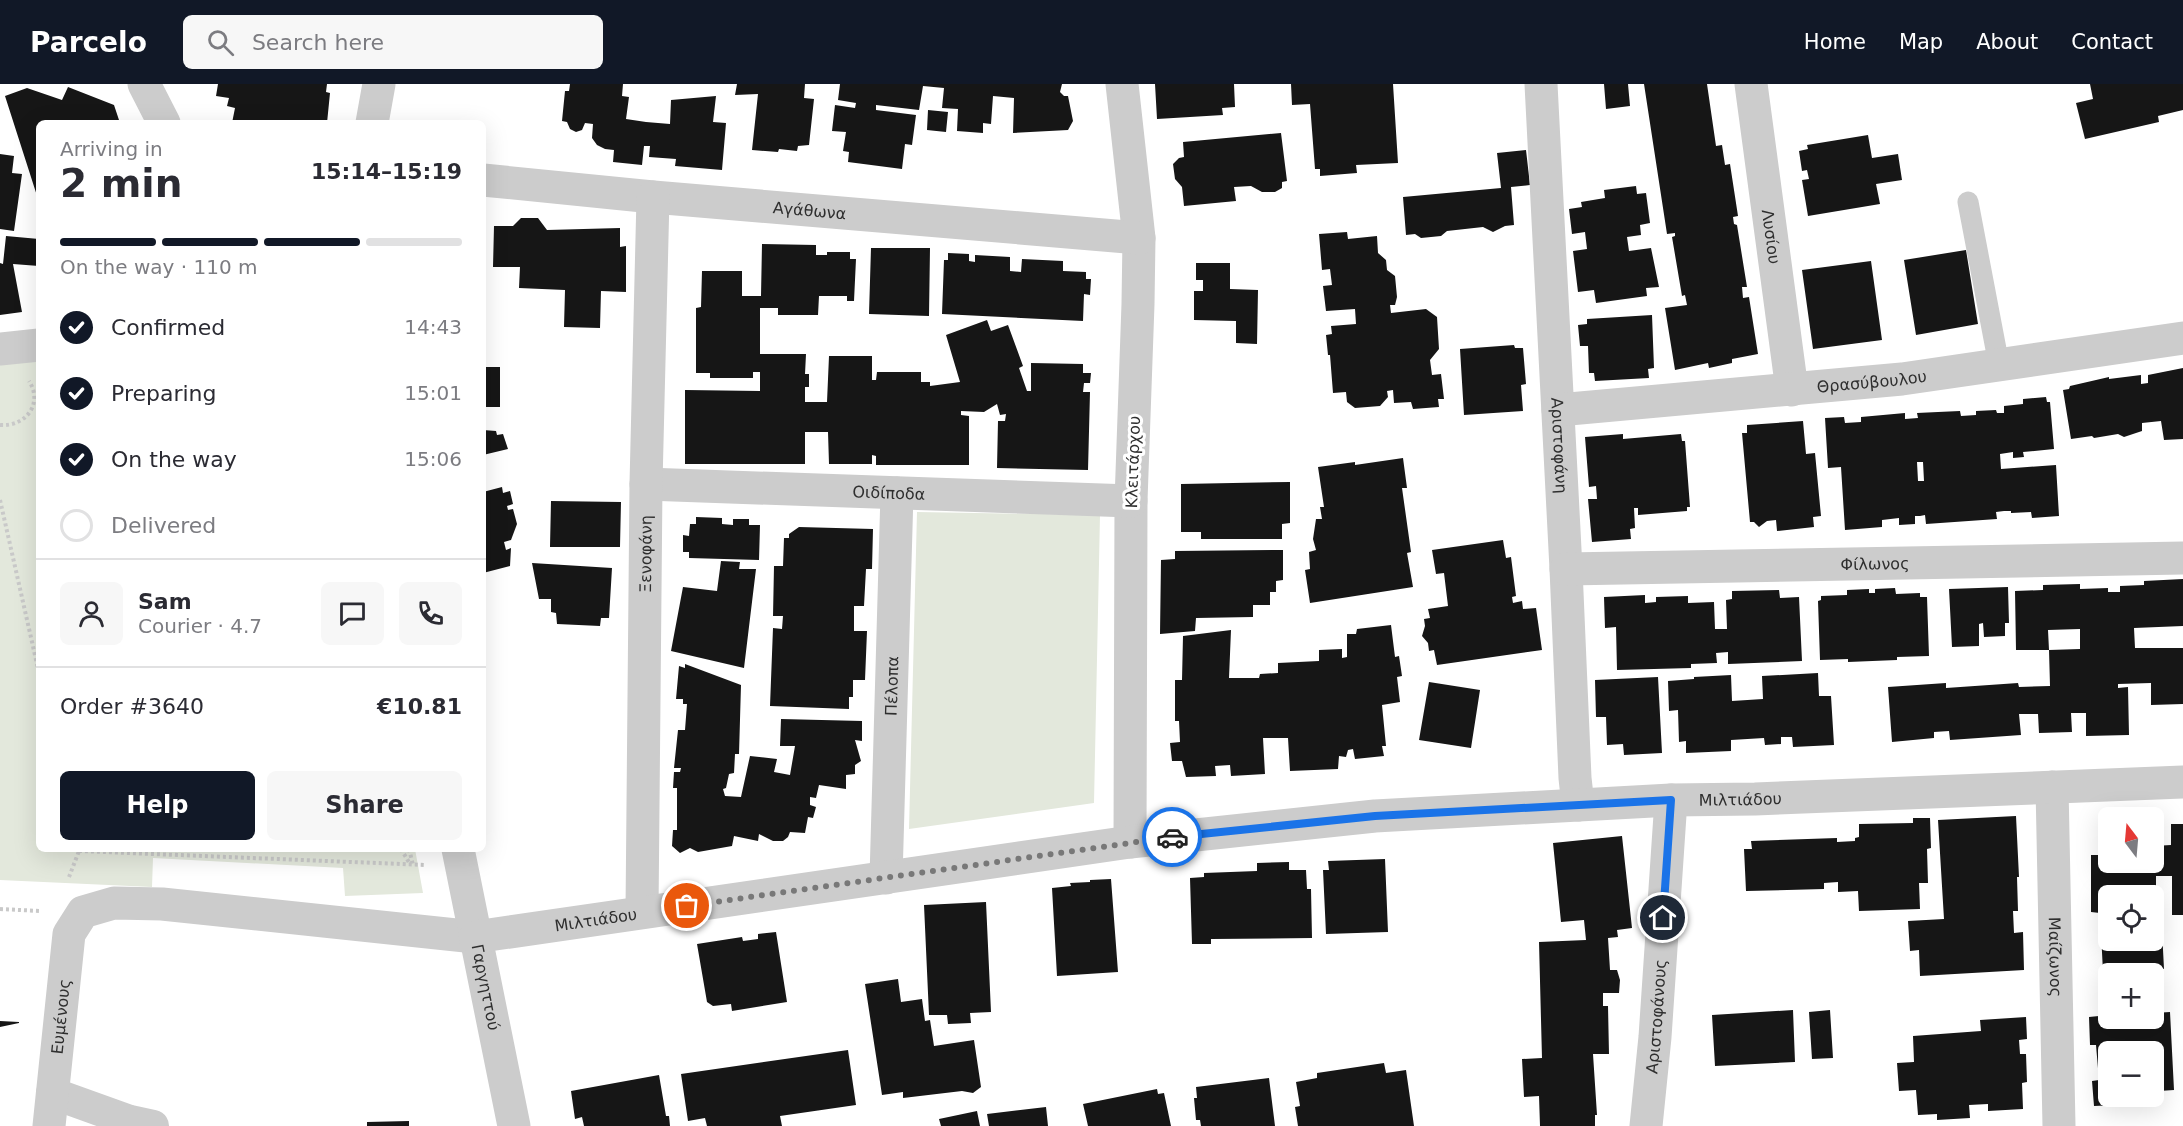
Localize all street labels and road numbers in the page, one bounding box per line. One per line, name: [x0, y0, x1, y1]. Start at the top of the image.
street label: Αγάθωνα: [772, 198, 847, 223]
street label: Λυσίου: [1758, 208, 1785, 265]
street label: Θρασύβουλου: [1816, 366, 1928, 396]
street label: Αριστοφάνη: [1548, 397, 1572, 494]
street label: Κλειτάρχου: [1122, 415, 1144, 509]
street label: Οιδίποδα: [852, 482, 926, 503]
street label: Ξενοφάνη: [635, 515, 655, 593]
street label: Φίλωνος: [1840, 553, 1910, 574]
street label: Πέλοπα: [881, 656, 902, 716]
street label: Μιλτιάδου: [1699, 788, 1782, 809]
street label: Μιλτιάδου: [553, 904, 638, 935]
street label: Μαίζωνος: [2045, 917, 2066, 997]
street label: Γαργηττού: [468, 942, 504, 1032]
street label: Αριστοφάνους: [1642, 959, 1670, 1075]
street label: Ευμένους: [47, 978, 74, 1055]

